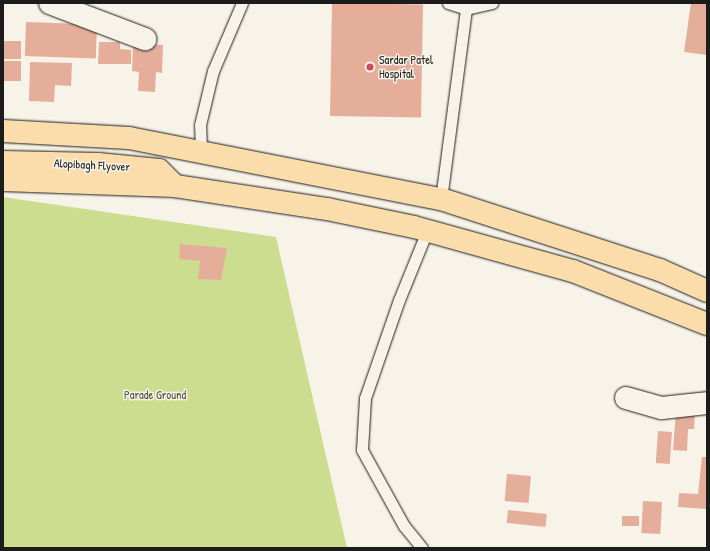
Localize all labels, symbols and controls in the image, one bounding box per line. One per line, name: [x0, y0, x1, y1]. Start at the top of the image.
place label: Sardar Patel Hospital: [379, 53, 433, 81]
marker: Sardar Patel Hospital: [364, 61, 376, 73]
street label: Alopibagh Flyover: [54, 156, 130, 174]
park label: Parade Ground: [124, 388, 186, 402]

